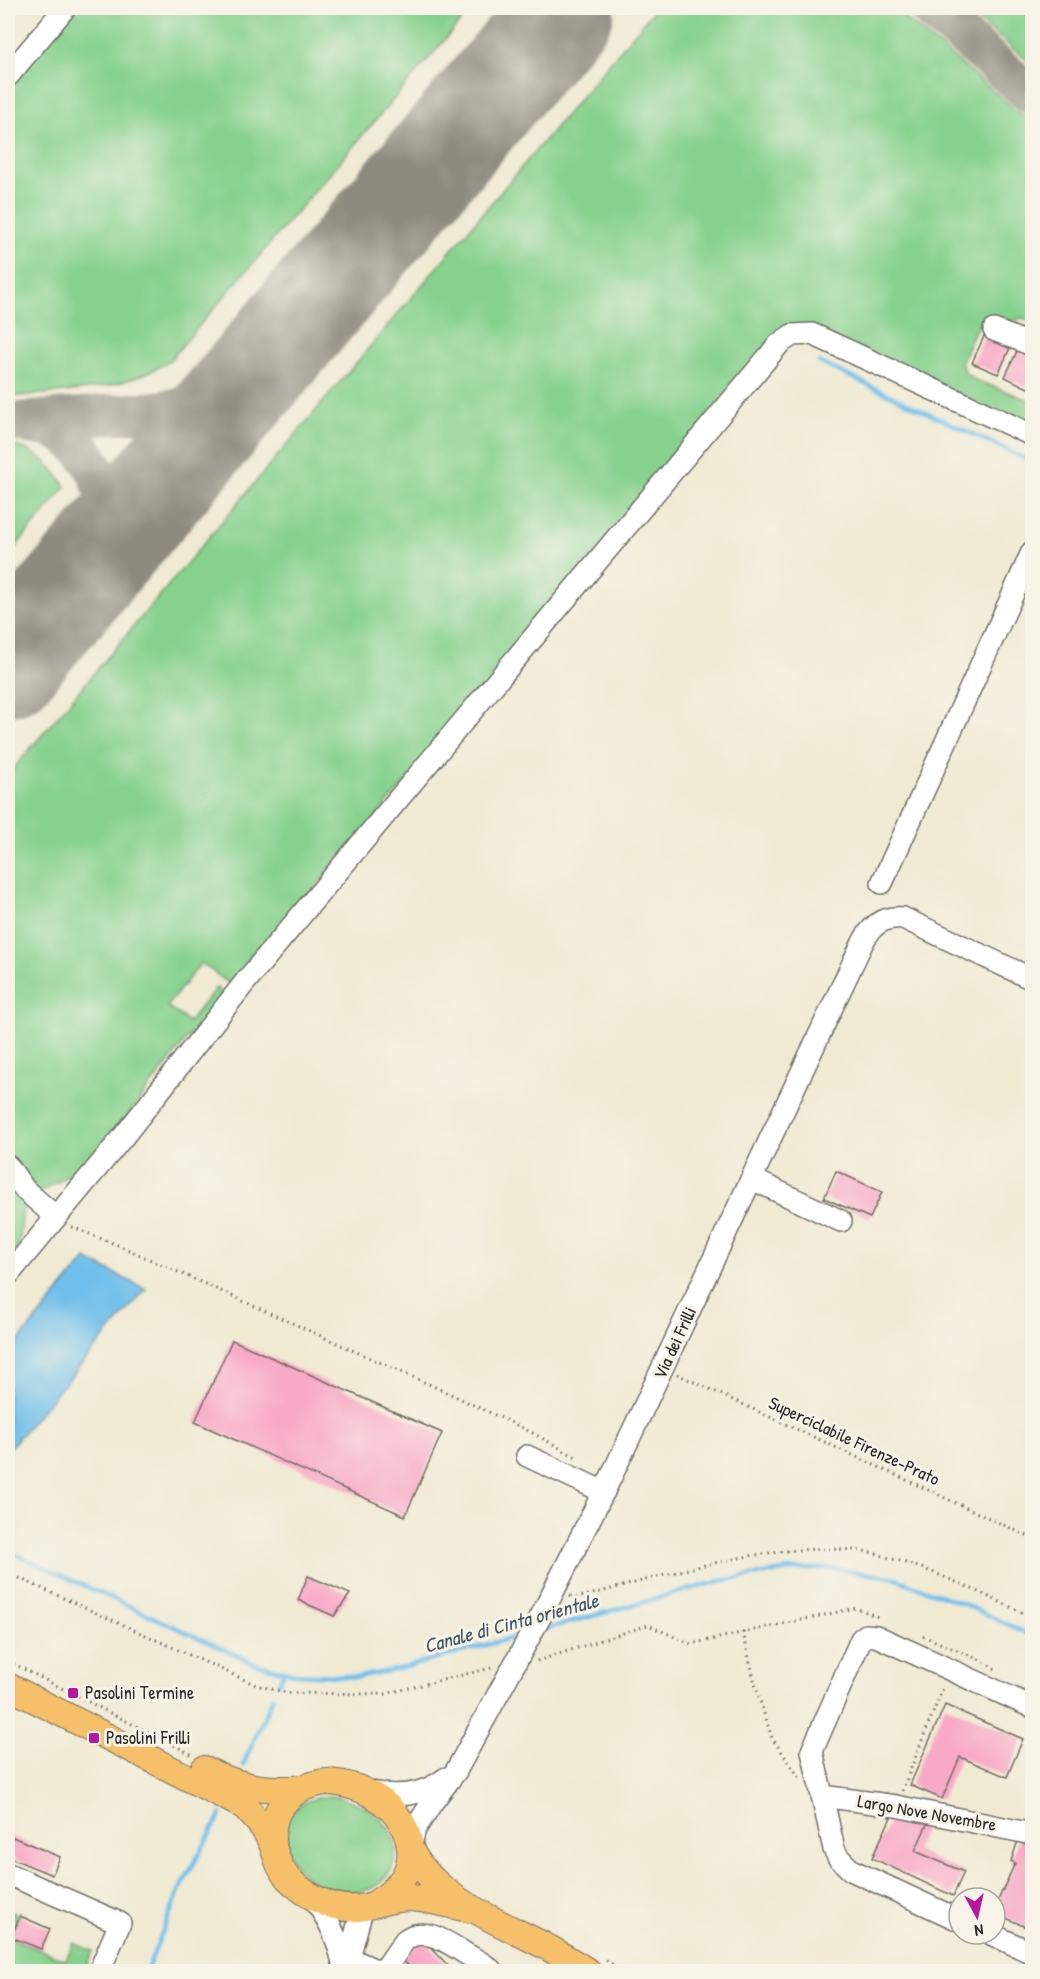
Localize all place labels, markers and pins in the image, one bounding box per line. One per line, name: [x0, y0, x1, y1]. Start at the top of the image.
place label: Pasolini Termine: [85, 1680, 194, 1705]
marker: Pasolini Termine: [66, 1686, 80, 1700]
place label: Pasolini Frilli: [106, 1725, 191, 1750]
marker: Pasolini Frilli: [87, 1731, 101, 1745]

